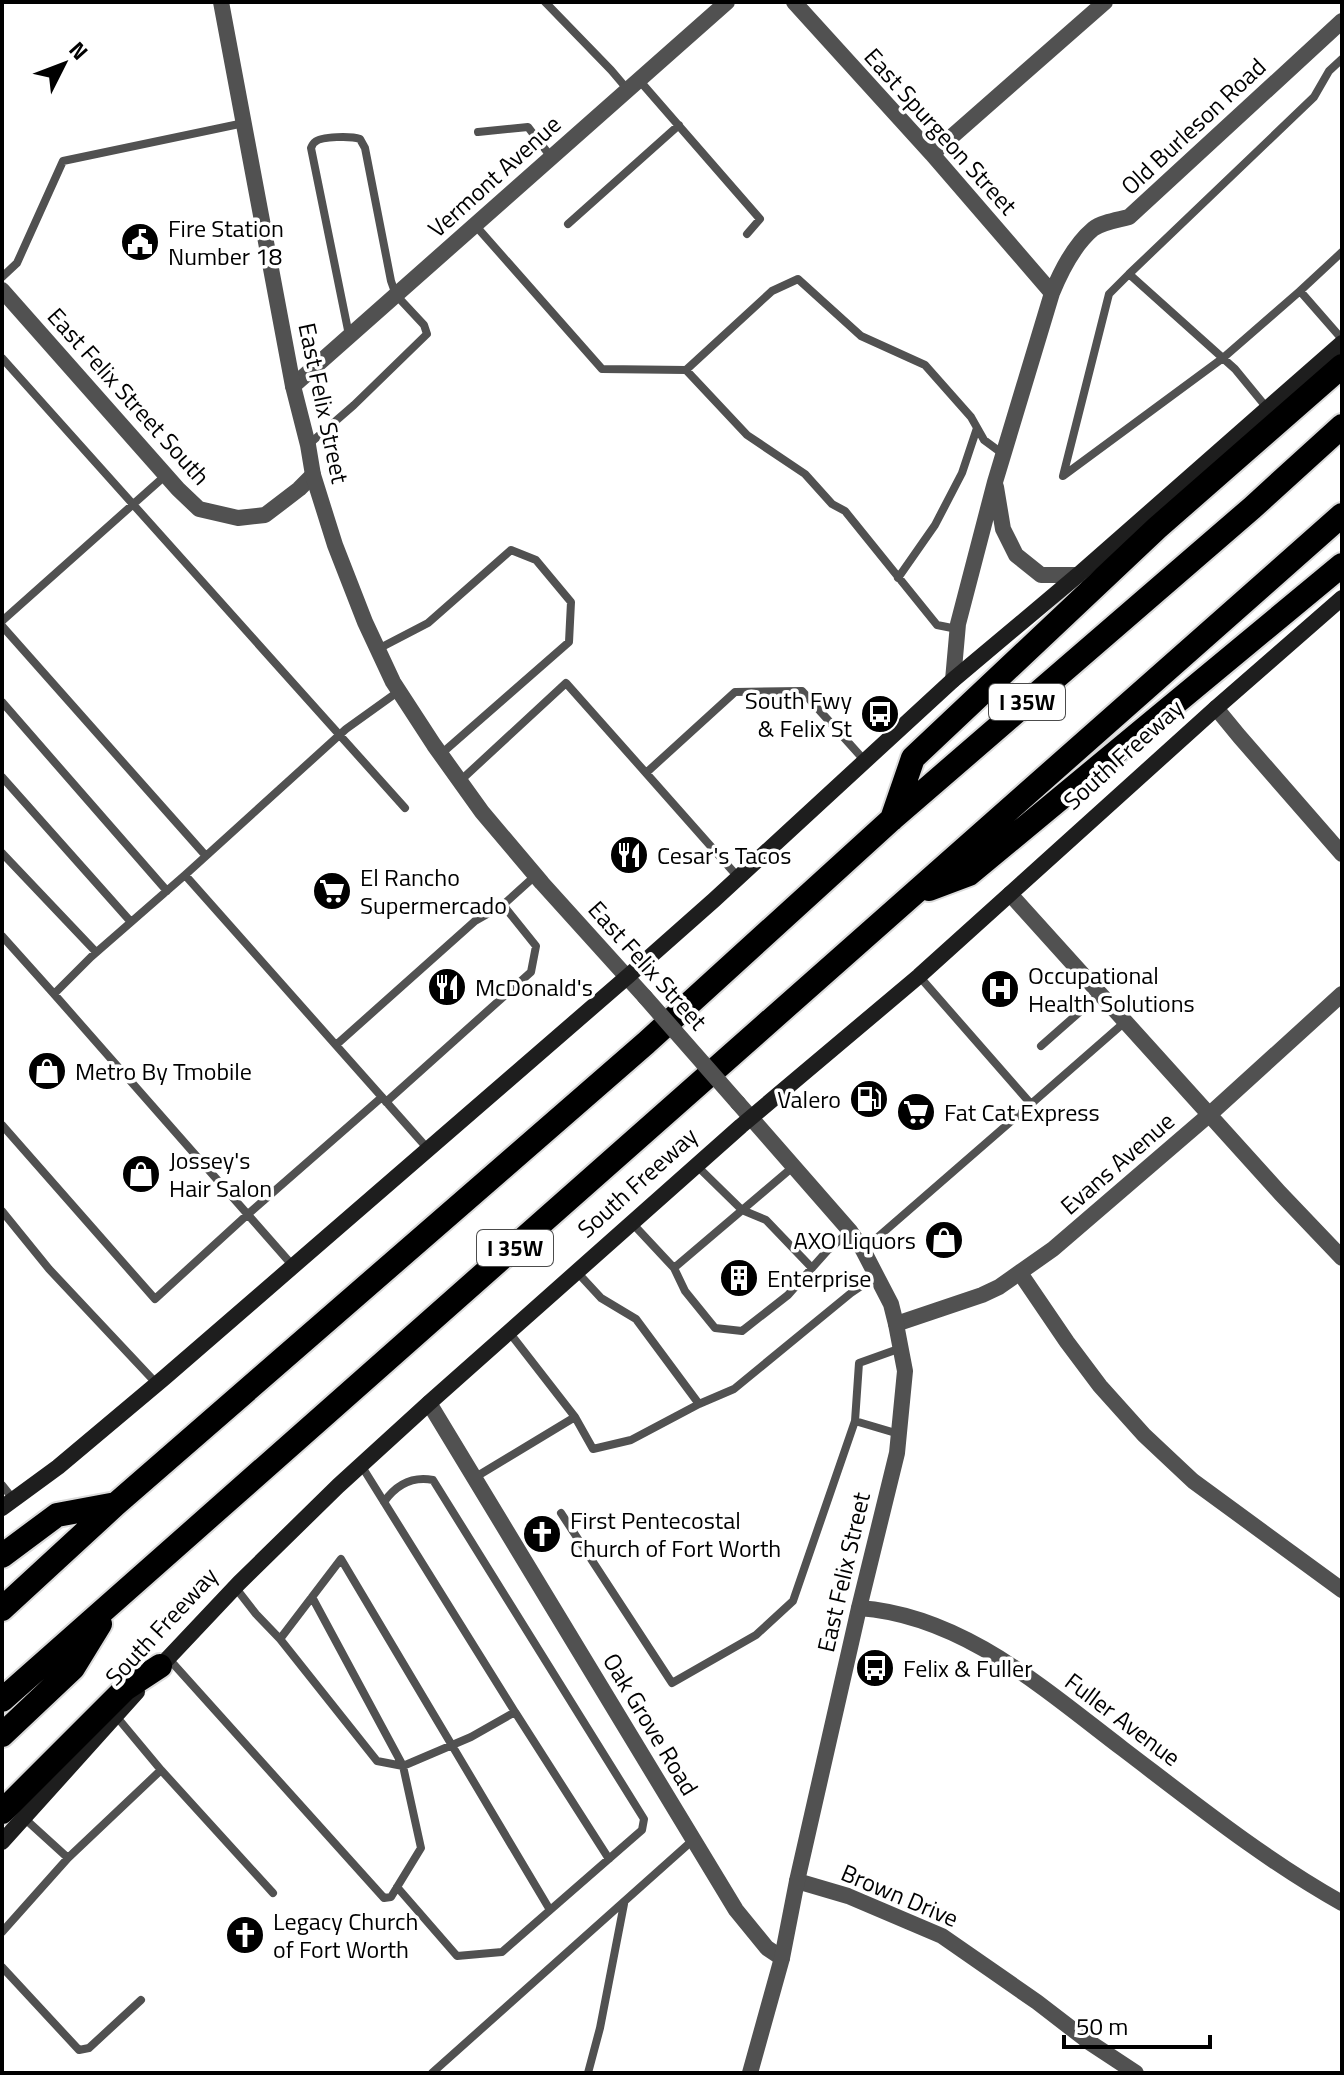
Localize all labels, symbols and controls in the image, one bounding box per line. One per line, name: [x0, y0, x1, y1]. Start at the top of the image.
north arrow: [24, 24, 104, 104]
text: N: [61, 34, 97, 68]
street label: East Spurgeon Street: [856, 39, 1026, 223]
street label: Old Burleson Road: [1112, 49, 1274, 203]
street label: Vermont Avenue: [420, 106, 568, 246]
place label: Fire Station Number 18: [168, 210, 284, 274]
public building icon: Fire Station Number 18: [119, 221, 161, 263]
street label: East Felix Street South: [39, 299, 219, 493]
street label: East Felix Street: [289, 319, 359, 487]
place label: South Fwy & Felix St: [745, 682, 853, 746]
road number: I 35W: [989, 684, 1065, 720]
street label: South Freeway: [1055, 690, 1191, 818]
bus stop icon: South Fwy & Felix St: [859, 693, 901, 735]
restaurant icon: Cesar's Tacos: [608, 834, 650, 876]
place label: Cesar's Tacos: [657, 837, 791, 873]
place label: El Rancho Supermercado: [360, 859, 507, 923]
supermarket icon: El Rancho Supermercado: [311, 870, 353, 912]
street label: East Felix Street: [580, 892, 716, 1038]
place label: Occupational Health Solutions: [1028, 957, 1195, 1021]
restaurant icon: McDonald's: [426, 966, 468, 1008]
hospital icon: Occupational Health Solutions: [979, 968, 1021, 1010]
place label: McDonald's: [475, 969, 593, 1005]
shop icon: Metro By Tmobile: [26, 1050, 68, 1092]
place label: Metro By Tmobile: [75, 1053, 252, 1089]
fuel station icon: Valero: [848, 1078, 890, 1120]
place label: Valero: [777, 1081, 841, 1117]
supermarket icon: Fat Cat Express: [895, 1091, 937, 1133]
place label: Fat Cat Express: [944, 1094, 1100, 1130]
street label: Evans Avenue: [1052, 1103, 1182, 1223]
street label: South Freeway: [569, 1118, 705, 1246]
place label: Jossey's Hair Salon: [169, 1142, 272, 1206]
shop icon: Jossey's Hair Salon: [120, 1153, 162, 1195]
shop icon: AXO Liquors: [923, 1219, 965, 1261]
place label: AXO Liquors: [793, 1222, 916, 1258]
road number: I 35W: [477, 1230, 553, 1266]
building icon: Enterprise: [718, 1257, 760, 1299]
place label: Enterprise: [767, 1260, 871, 1296]
street label: East Felix Street: [807, 1488, 879, 1656]
place label: First Pentecostal Church of Fort Worth: [570, 1502, 781, 1566]
church icon: First Pentecostal Church of Fort Worth: [521, 1513, 563, 1555]
street label: South Freeway: [96, 1558, 226, 1693]
street label: Oak Grove Road: [594, 1646, 708, 1802]
bus stop icon: Felix & Fuller: [854, 1647, 896, 1689]
place label: Felix & Fuller: [903, 1650, 1032, 1686]
street label: Fuller Avenue: [1058, 1663, 1188, 1775]
street label: Brown Drive: [836, 1854, 964, 1936]
place label: Legacy Church of Fort Worth: [273, 1903, 418, 1967]
church icon: Legacy Church of Fort Worth: [224, 1914, 266, 1956]
scale bar: [1064, 1999, 1210, 2049]
text: 50 m: [1076, 2008, 1128, 2044]

